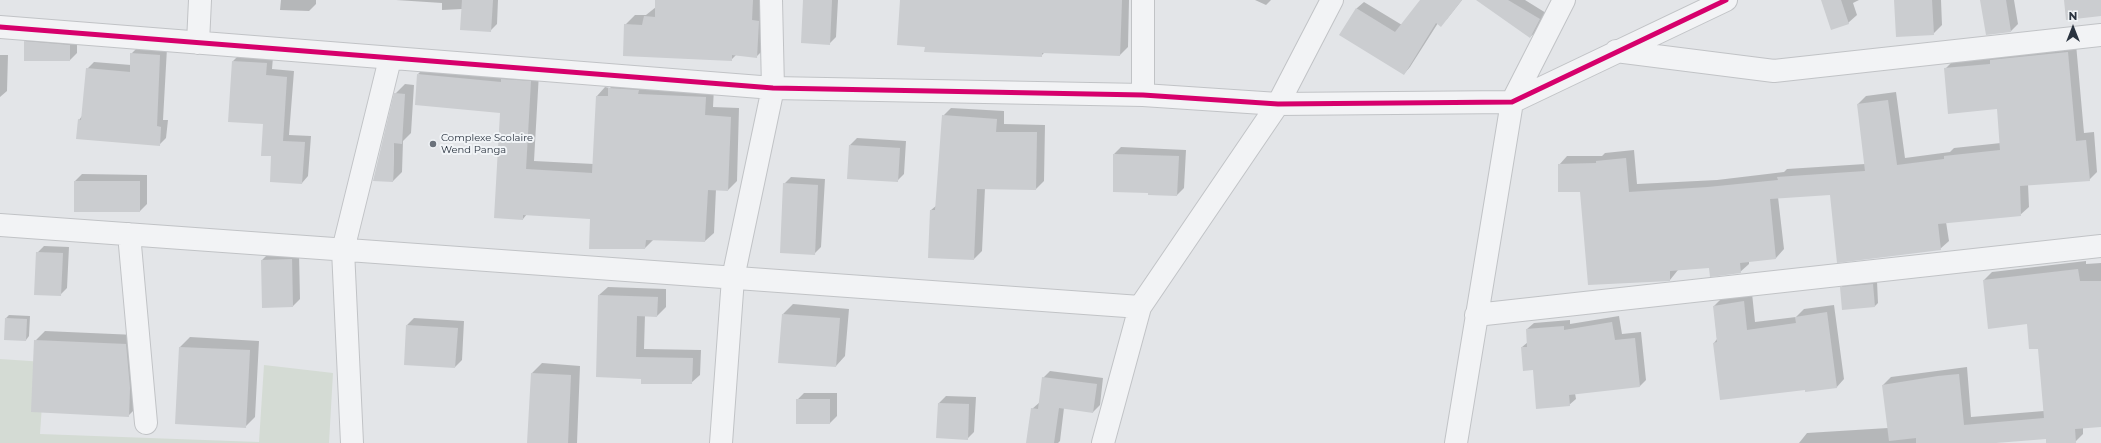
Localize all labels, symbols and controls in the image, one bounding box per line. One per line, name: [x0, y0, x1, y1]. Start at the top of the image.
north arrow: [2053, 8, 2093, 48]
text: N: [2069, 9, 2077, 23]
place label: Complexe Scolaire Wend Panga: [441, 132, 533, 156]
marker: Complexe Scolaire Wend Panga: [428, 139, 438, 149]

